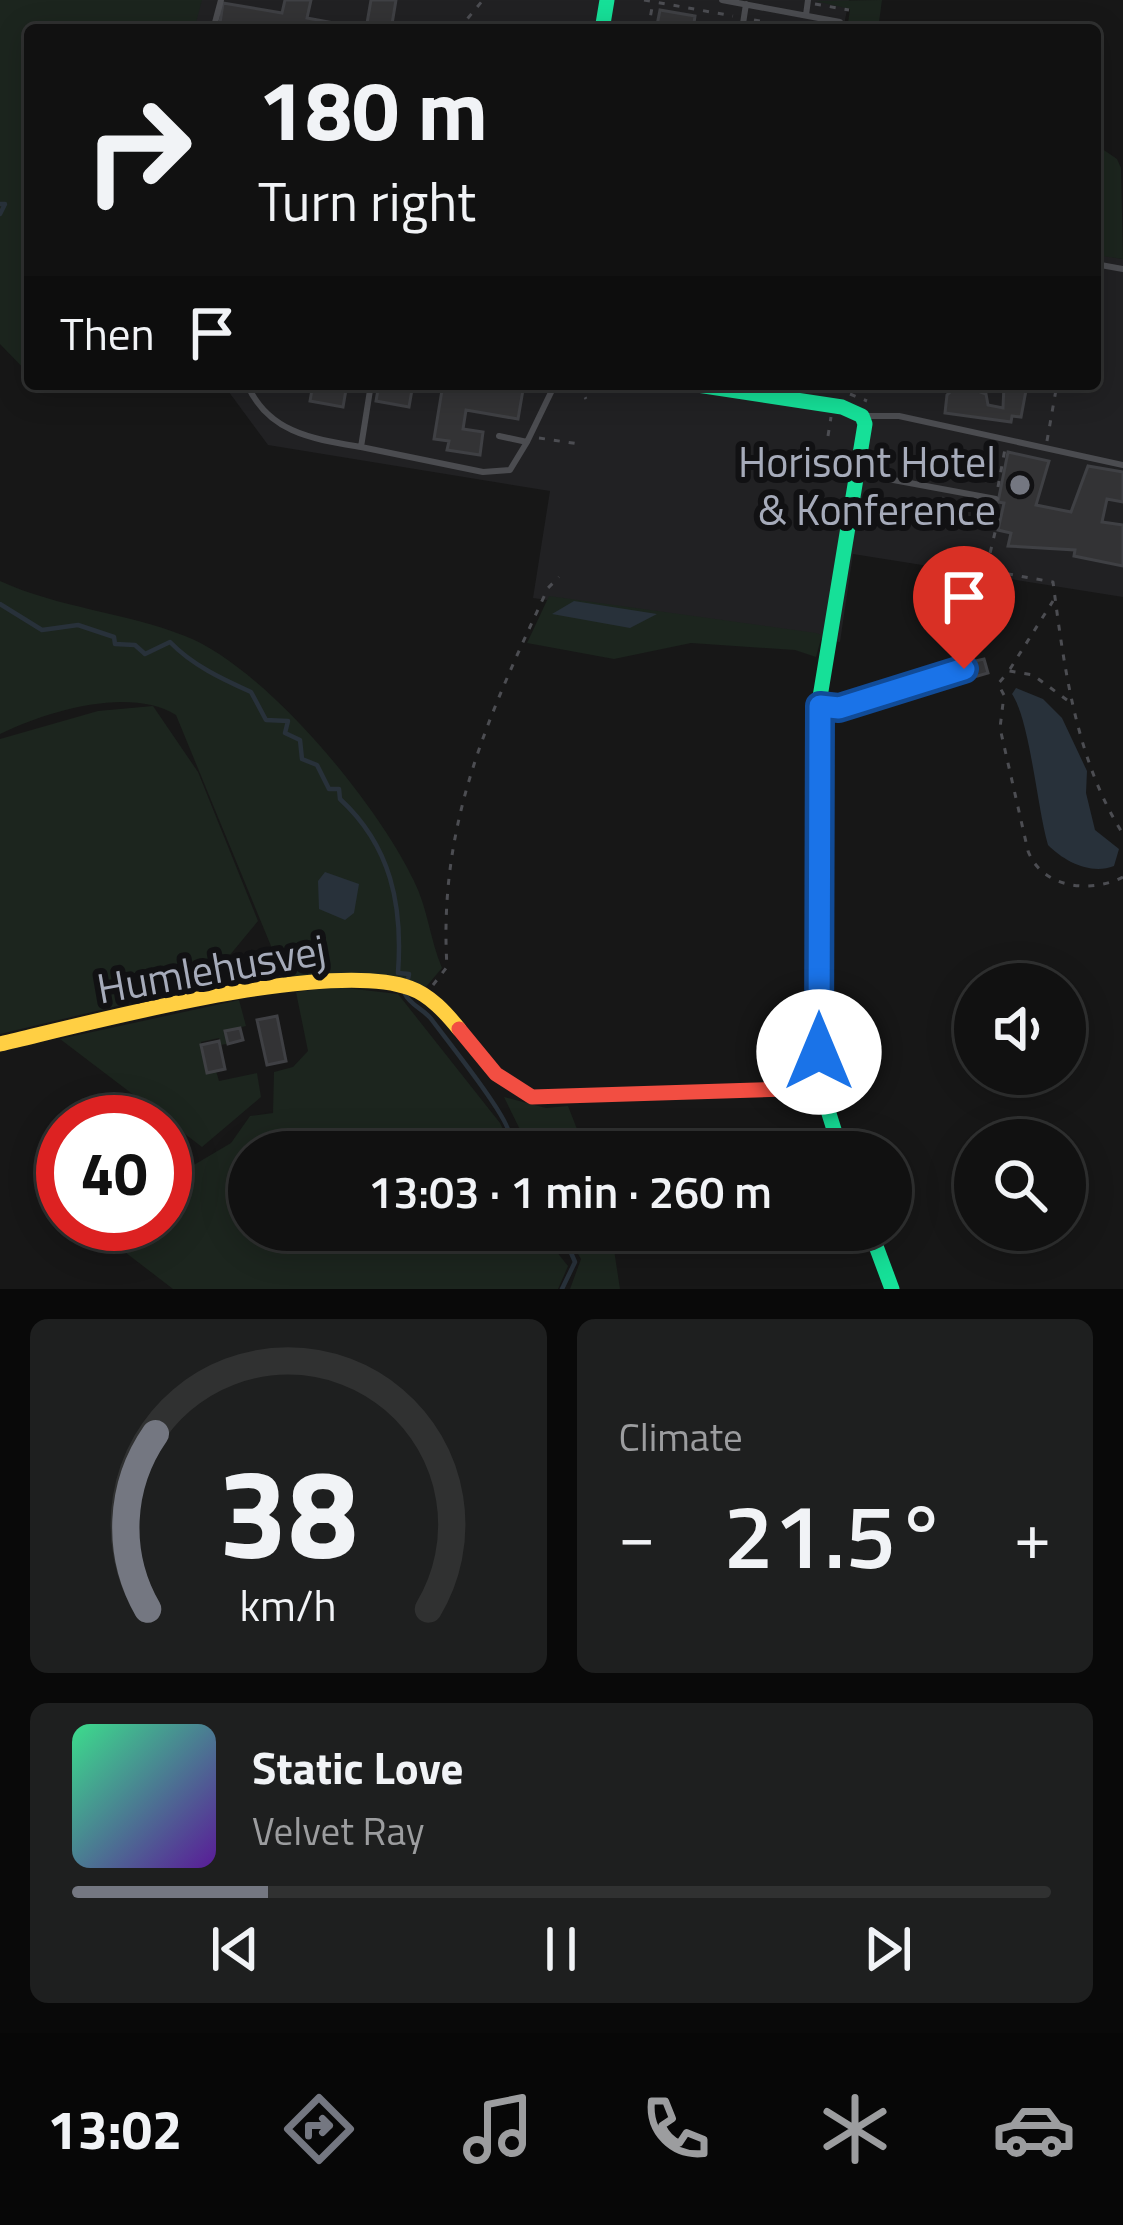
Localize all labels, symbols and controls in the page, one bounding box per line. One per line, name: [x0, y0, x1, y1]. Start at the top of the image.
text: 180 m: [258, 45, 488, 173]
icon: right: [60, 72, 216, 228]
text: Turn right: [258, 160, 476, 242]
text: Then: [60, 299, 155, 367]
icon: arrive: [179, 300, 245, 366]
place label: Horisont Hotel & Konference: [738, 429, 996, 541]
marker: Horisont Hotel & Konference: [1007, 472, 1033, 498]
pin: [913, 546, 1015, 669]
icon: arrive: [931, 564, 997, 630]
street label: Humlehusvej: [92, 916, 330, 1020]
map controls: [954, 963, 1086, 1251]
button: sound: [954, 963, 1086, 1095]
position arrow: [756, 989, 882, 1115]
speed limit sign: 40: [36, 1095, 192, 1251]
button: search: [954, 1119, 1086, 1251]
text: 13:03 · 1 min · 260 m: [368, 1157, 772, 1225]
text: Climate: [619, 1407, 743, 1466]
text: 38: [218, 1417, 358, 1606]
text: 21.5°: [723, 1466, 946, 1603]
text: −: [619, 1484, 655, 1585]
text: +: [1014, 1484, 1051, 1585]
text: km/h: [240, 1572, 337, 1638]
text: Static Love: [252, 1733, 464, 1801]
text: Velvet Ray: [252, 1801, 425, 1860]
icon: previous: [202, 1916, 268, 1982]
icon: pause: [528, 1916, 594, 1982]
icon: next: [855, 1916, 921, 1982]
icon: directions: [277, 2087, 361, 2171]
icon: music: [456, 2087, 540, 2171]
icon: phone: [634, 2087, 718, 2171]
icon: climate: [813, 2087, 897, 2171]
icon: car: [992, 2087, 1076, 2171]
text: 13:02: [47, 2088, 182, 2170]

